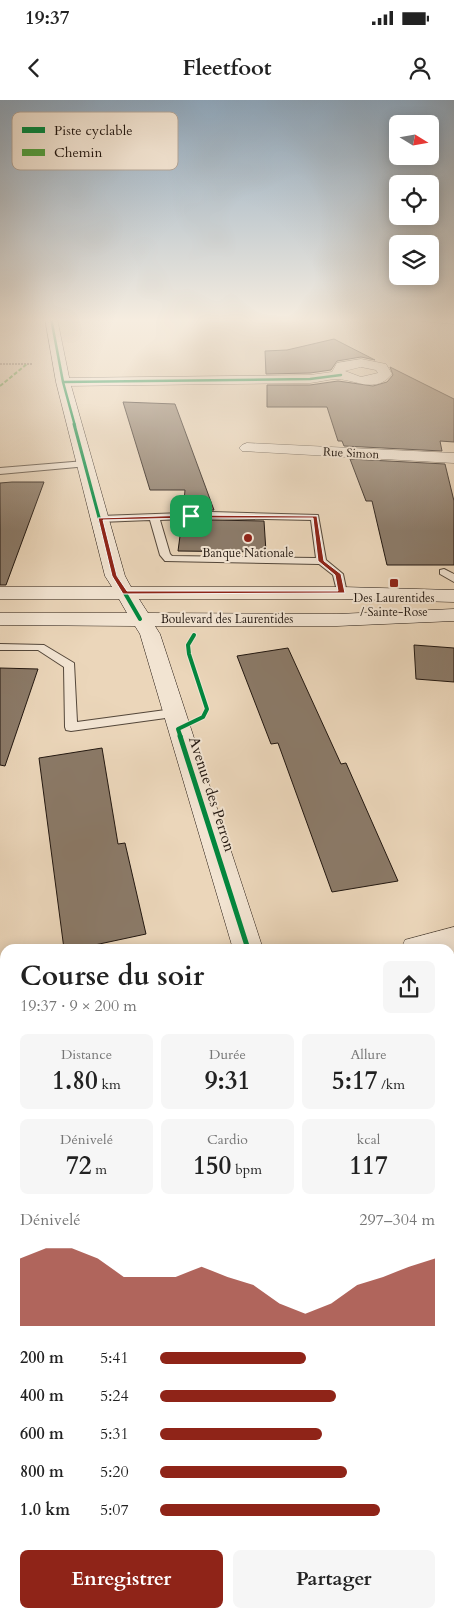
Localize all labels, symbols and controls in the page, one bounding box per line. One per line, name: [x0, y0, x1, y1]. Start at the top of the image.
text: 19:37: [25, 5, 69, 31]
text: Fleetfoot: [182, 53, 272, 83]
icon: back: [20, 54, 48, 82]
icon: person: [406, 54, 434, 82]
legend: [12, 112, 178, 170]
north arrow: [389, 115, 439, 165]
map controls: [389, 115, 439, 285]
text: Piste cyclable: [54, 121, 133, 140]
text: Chemin: [54, 143, 103, 162]
button: locate: [389, 175, 439, 225]
button: layers: [389, 235, 439, 285]
street label: Rue Simon: [322, 444, 380, 462]
pin: [170, 495, 212, 537]
icon: arrive: [177, 502, 205, 530]
marker: Banque Nationale: [242, 532, 254, 544]
place label: Banque Nationale: [202, 545, 294, 561]
marker: Des Laurentides / Sainte-Rose: [388, 577, 400, 589]
place label: Des Laurentides / Sainte-Rose: [353, 590, 435, 620]
street label: Boulevard des Laurentides: [161, 611, 293, 627]
street label: Avenue des Perron: [184, 734, 240, 854]
text: Course du soir: [20, 957, 204, 995]
button: share: [383, 961, 435, 1013]
text: 19:37 · 9 × 200 m: [20, 995, 137, 1017]
text: Distance: [61, 1045, 112, 1064]
text: Durée: [209, 1045, 246, 1064]
text: Allure: [350, 1045, 387, 1064]
text: 1.80: [52, 1064, 98, 1098]
text: 9:31: [205, 1064, 250, 1098]
text: 5:17: [332, 1064, 378, 1098]
text: km: [98, 1075, 121, 1094]
text: /km: [378, 1075, 405, 1094]
text: Dénivelé: [60, 1130, 113, 1149]
text: Cardio: [207, 1130, 248, 1149]
text: kcal: [357, 1130, 380, 1149]
text: 72: [66, 1149, 92, 1183]
text: 150: [193, 1149, 231, 1183]
text: 117: [349, 1149, 388, 1183]
text: m: [92, 1160, 107, 1179]
text: bpm: [231, 1160, 262, 1179]
text: Dénivelé: [20, 1209, 81, 1231]
text: 297–304 m: [359, 1209, 435, 1231]
text: 200 m: [20, 1347, 64, 1369]
text: 5:41: [100, 1347, 129, 1369]
text: 400 m: [20, 1385, 64, 1407]
text: 5:24: [100, 1385, 129, 1407]
text: 600 m: [20, 1423, 64, 1445]
text: 5:31: [100, 1423, 129, 1445]
text: 800 m: [20, 1461, 64, 1483]
text: 5:20: [100, 1461, 129, 1483]
text: 1.0 km: [20, 1499, 70, 1521]
text: 5:07: [100, 1499, 129, 1521]
button: Enregistrer: [20, 1550, 223, 1608]
button: Partager: [233, 1550, 435, 1608]

